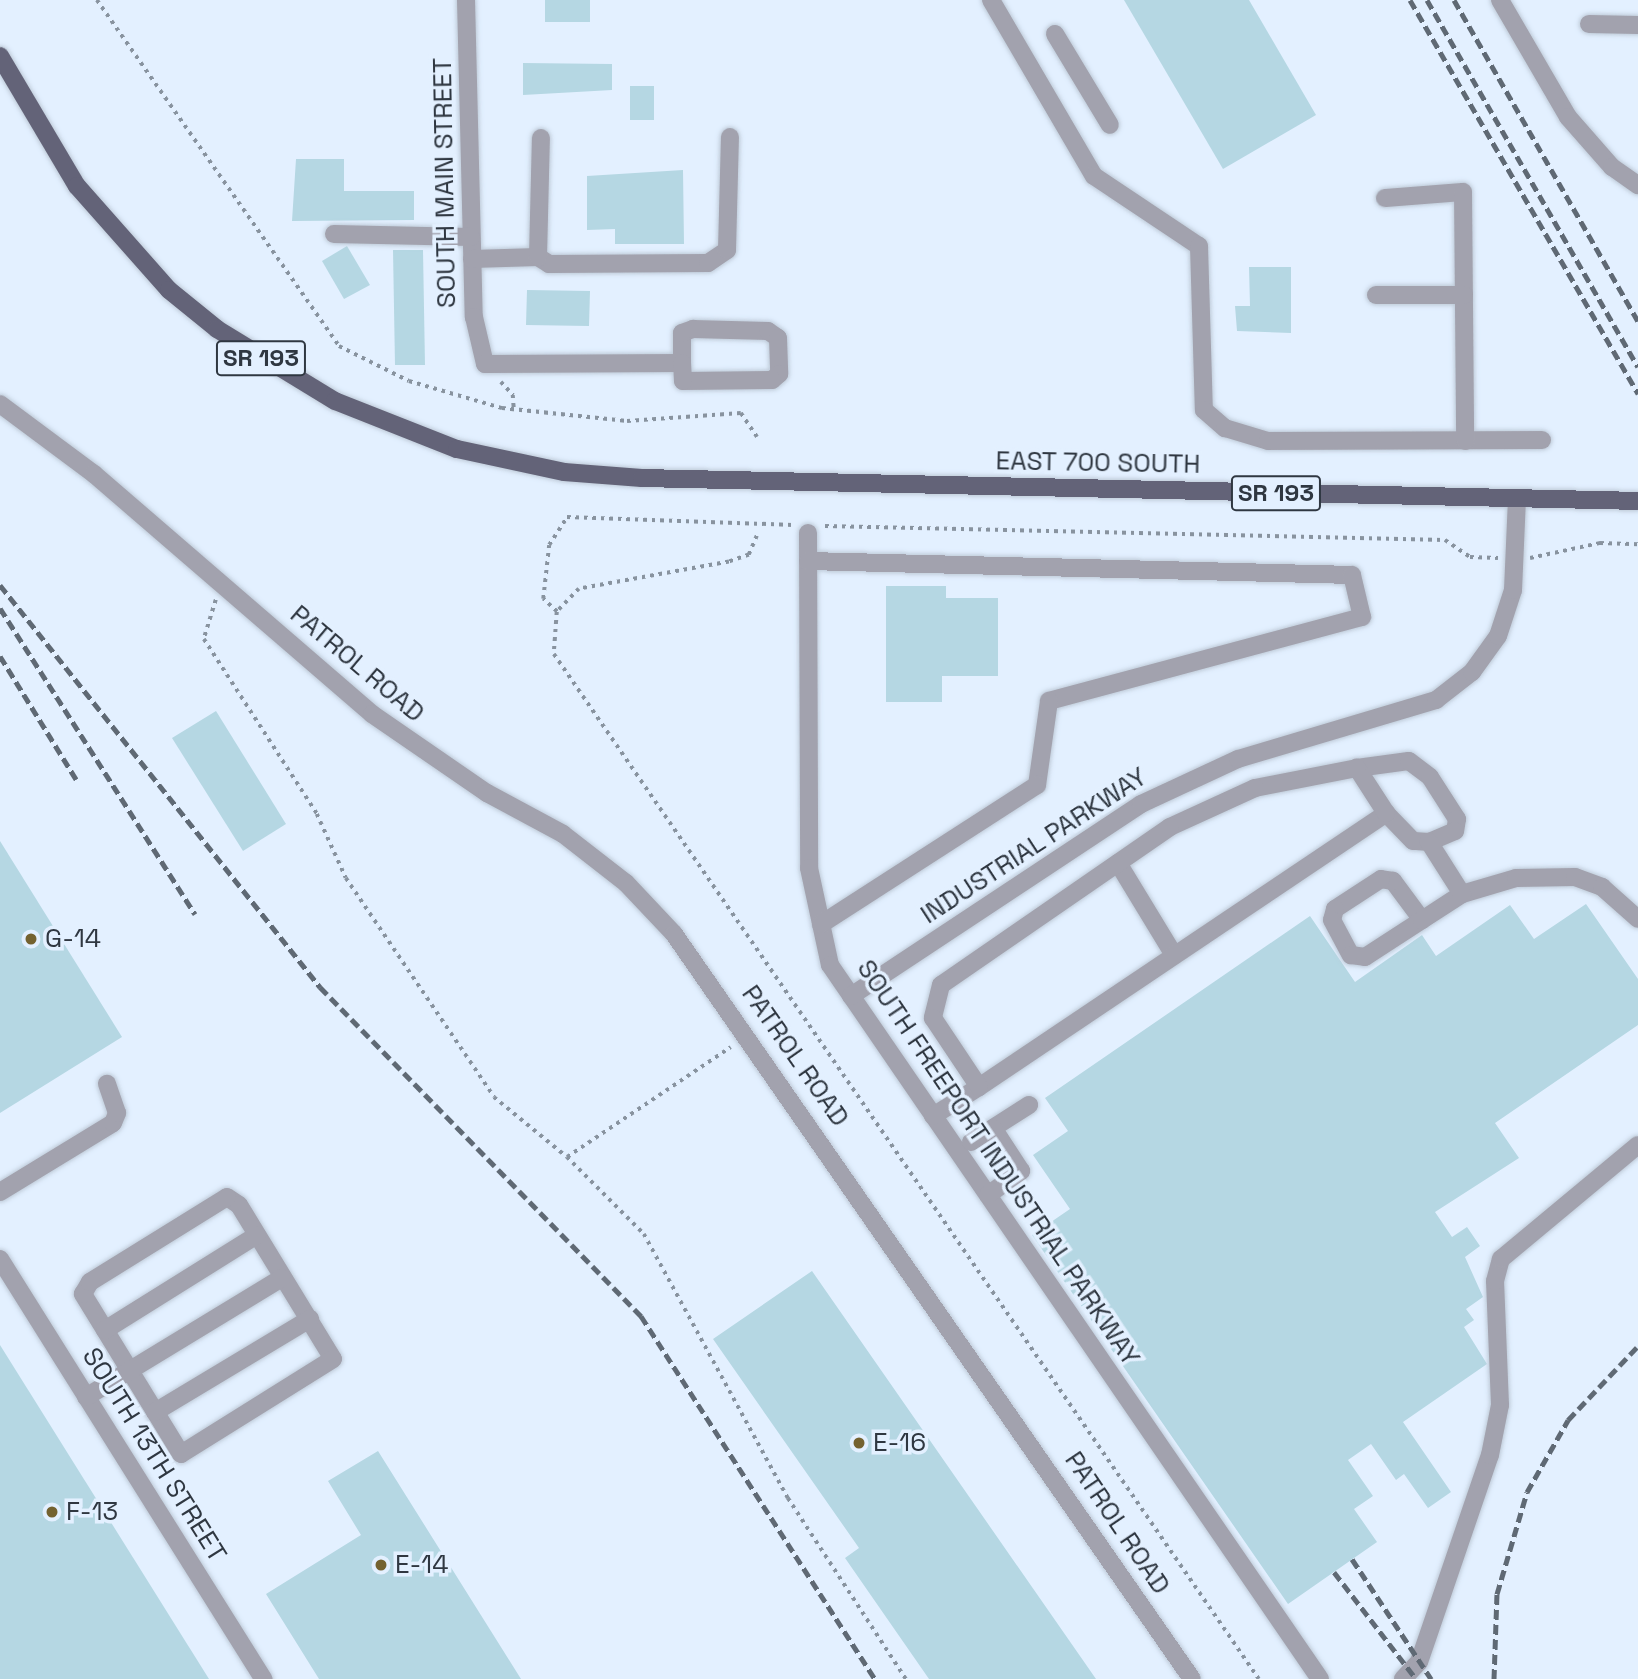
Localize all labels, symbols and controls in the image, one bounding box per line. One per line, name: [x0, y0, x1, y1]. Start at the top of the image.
street label: SOUTH MAIN STREET: [427, 58, 463, 308]
road number: SR 193: [216, 338, 306, 379]
street label: EAST 700 SOUTH: [995, 446, 1201, 480]
road number: SR 193: [1230, 472, 1322, 514]
street label: PATROL ROAD: [284, 599, 430, 729]
street label: INDUSTRIAL PARKWAY: [915, 761, 1153, 931]
place label: G-14: [45, 923, 101, 955]
marker: G-14: [23, 931, 39, 947]
street label: SOUTH FREEPORT INDUSTRIAL PARKWAY: [850, 954, 1146, 1372]
street label: PATROL ROAD: [735, 979, 855, 1133]
street label: SOUTH 13TH STREET: [75, 1342, 233, 1568]
place label: E-16: [873, 1427, 926, 1459]
marker: E-16: [851, 1435, 867, 1451]
street label: PATROL ROAD: [1058, 1446, 1176, 1600]
place label: F-13: [66, 1496, 118, 1528]
marker: F-13: [44, 1504, 60, 1520]
place label: E-14: [395, 1549, 448, 1581]
marker: E-14: [373, 1557, 389, 1573]

